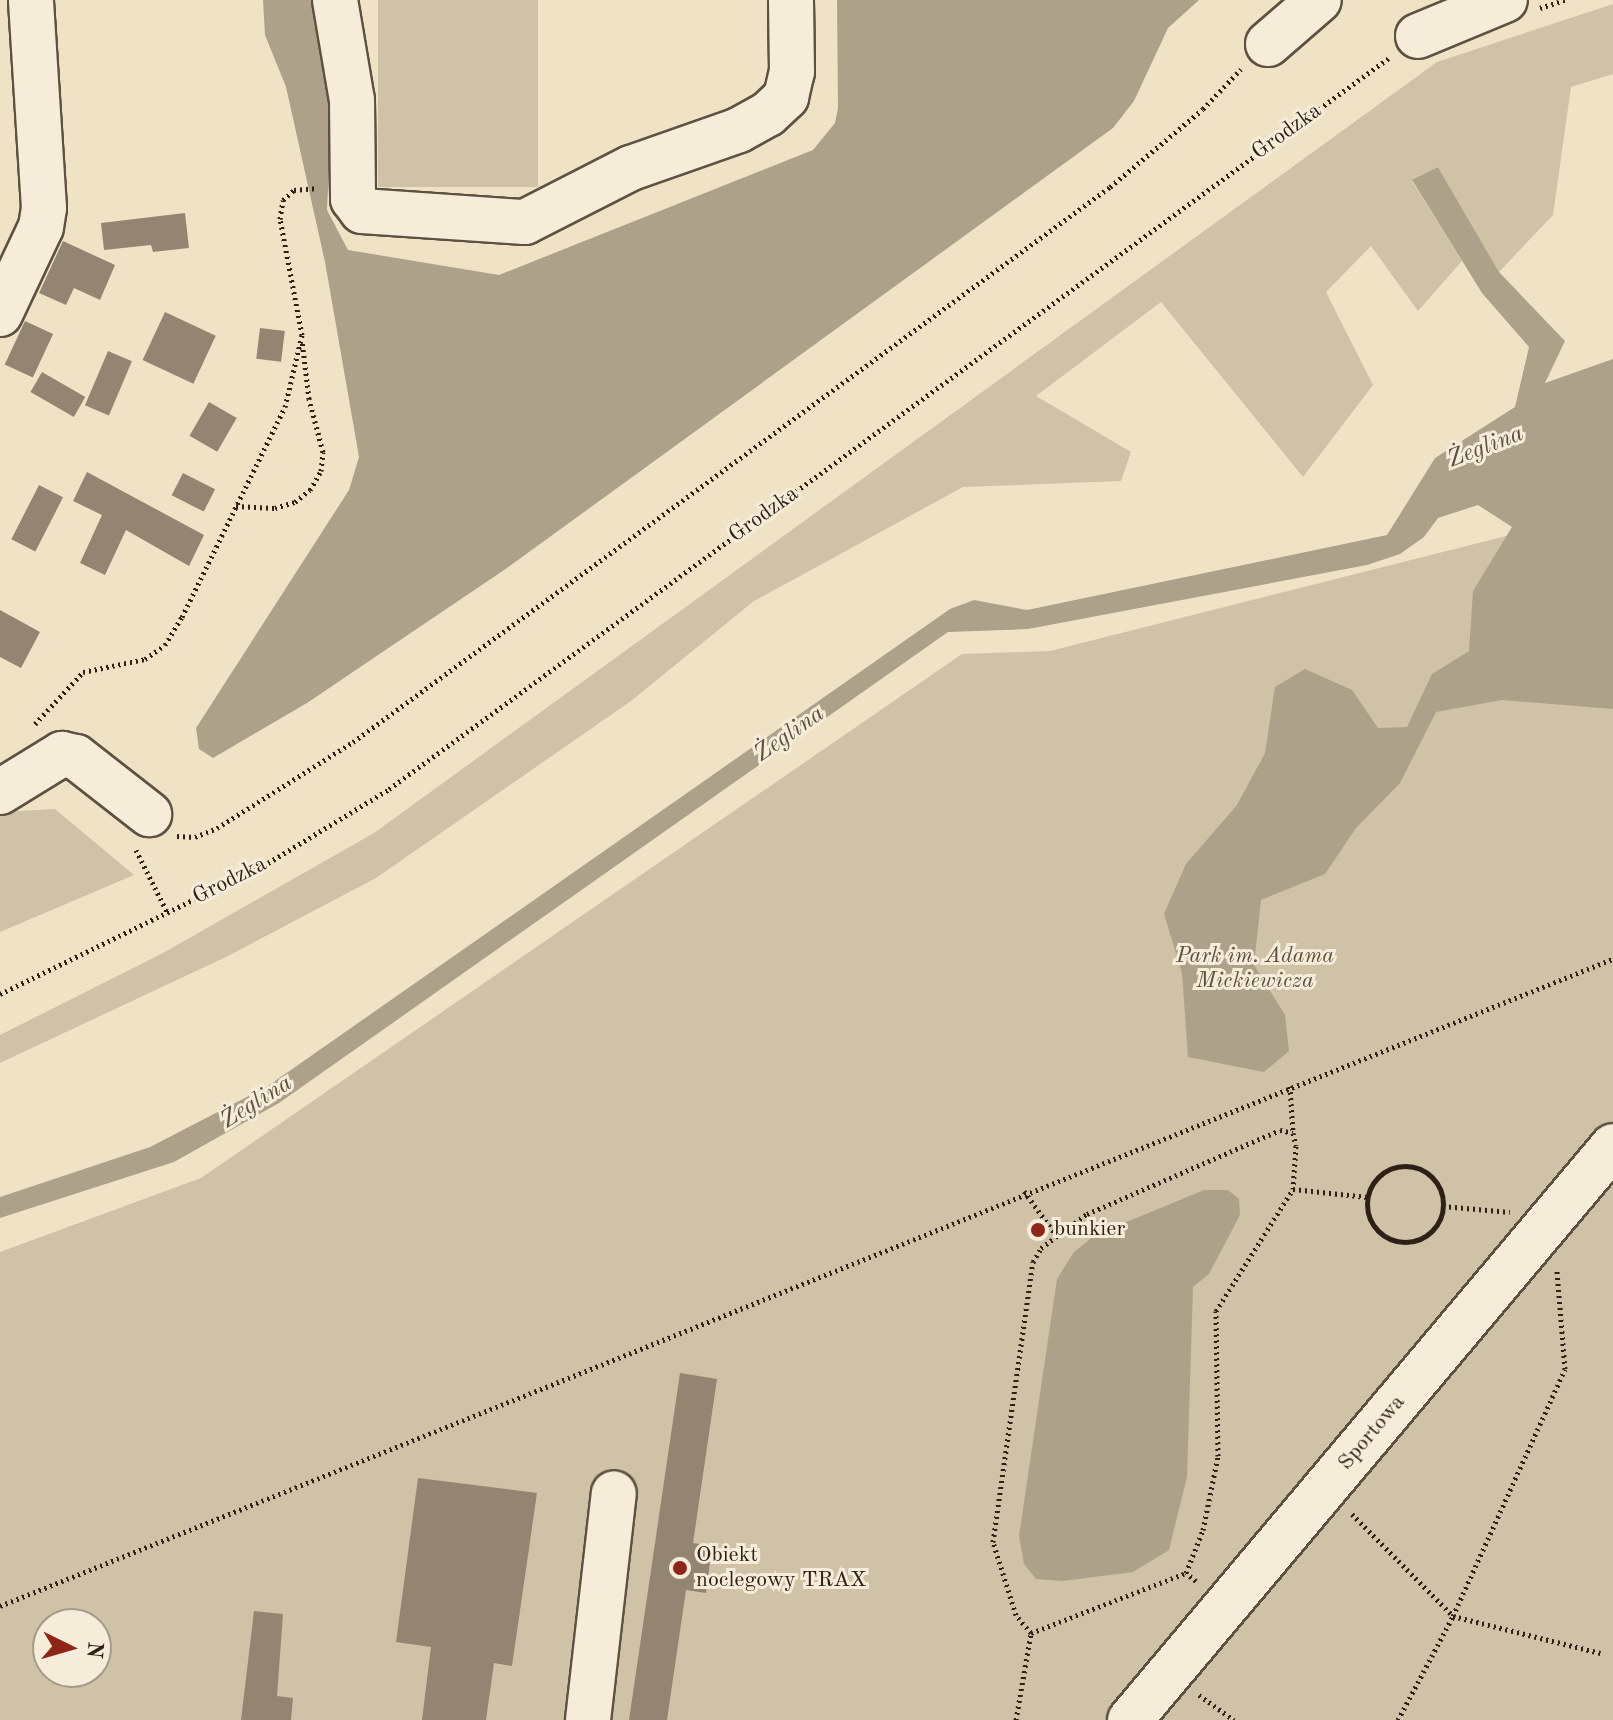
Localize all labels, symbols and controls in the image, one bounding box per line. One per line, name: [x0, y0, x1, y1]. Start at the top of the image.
street label: Grodzka: [1247, 98, 1327, 166]
water label: Żeglina: [1444, 420, 1528, 476]
street label: Grodzka: [724, 481, 804, 549]
water label: Żeglina: [749, 700, 831, 770]
street label: Grodzka: [189, 851, 271, 911]
park label: Park im. Adama Mickiewicza: [1176, 943, 1334, 994]
water label: Żeglina: [216, 1070, 298, 1136]
place label: bunkier: [1054, 1217, 1125, 1243]
marker: bunkier: [1029, 1221, 1047, 1239]
street label: Sportowa: [1333, 1390, 1411, 1476]
place label: Obiekt noclegowy TRAX: [696, 1542, 867, 1594]
marker: Obiekt noclegowy TRAX: [671, 1559, 689, 1577]
north arrow: [32, 1608, 112, 1688]
text: N: [82, 1641, 106, 1659]

